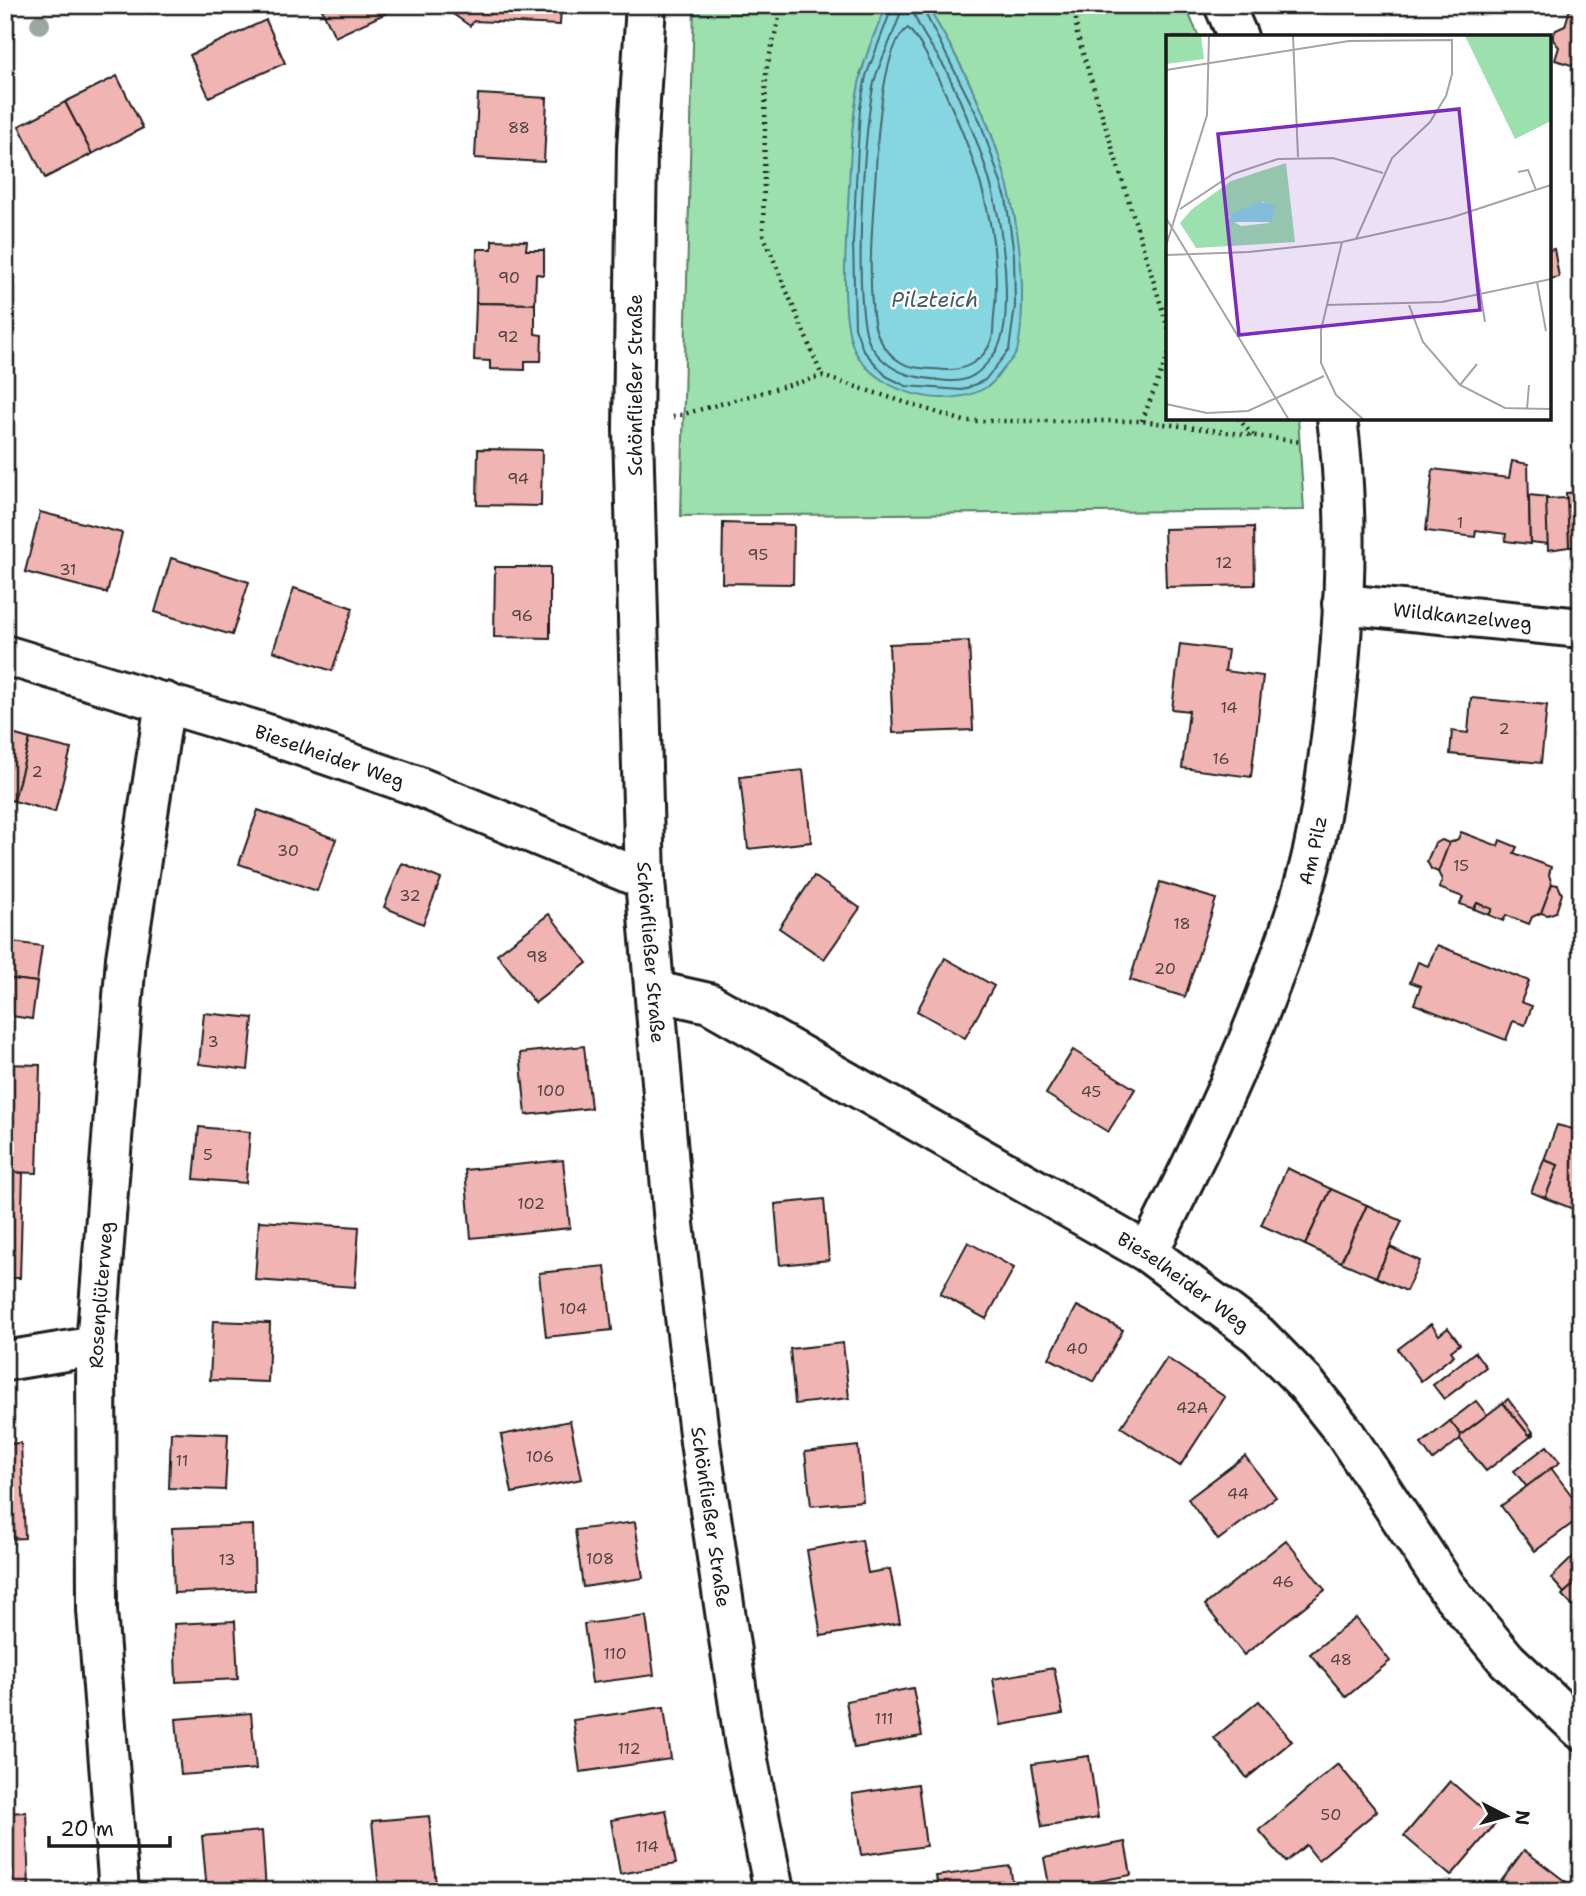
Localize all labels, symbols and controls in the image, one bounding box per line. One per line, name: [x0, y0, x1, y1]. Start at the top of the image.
inset map: [1166, 35, 1551, 420]
house number: 88: [508, 117, 530, 138]
house number: 90: [498, 267, 520, 288]
water label: Pilzteich: [892, 286, 978, 314]
street label: Schönfließer Straße: [623, 294, 648, 476]
house number: 92: [497, 326, 519, 347]
house number: 94: [507, 468, 529, 489]
house number: 1: [1457, 512, 1463, 533]
house number: 95: [748, 544, 768, 565]
house number: 12: [1215, 552, 1233, 573]
house number: 31: [59, 559, 77, 580]
street label: Wildkanzelweg: [1392, 597, 1533, 636]
house number: 96: [511, 605, 533, 626]
house number: 14: [1220, 697, 1238, 718]
house number: 2: [1498, 718, 1510, 739]
street label: Bieselheider Weg: [252, 719, 408, 794]
house number: 16: [1212, 748, 1230, 769]
house number: 2: [31, 761, 43, 782]
street label: Am Pilz: [1293, 814, 1333, 888]
house number: 30: [277, 840, 299, 861]
house number: 15: [1453, 855, 1469, 876]
street label: Schönfließer Straße: [632, 861, 671, 1044]
house number: 32: [399, 885, 421, 906]
house number: 18: [1173, 913, 1191, 934]
house number: 98: [526, 946, 548, 967]
house number: 20: [1154, 958, 1176, 979]
house number: 3: [207, 1031, 219, 1052]
house number: 100: [537, 1080, 565, 1101]
house number: 45: [1081, 1081, 1101, 1102]
house number: 5: [203, 1144, 213, 1165]
house number: 102: [517, 1193, 545, 1214]
street label: Rosenplüterweg: [84, 1221, 119, 1369]
street label: Bieselheider Weg: [1113, 1226, 1255, 1338]
house number: 104: [559, 1298, 587, 1319]
house number: 40: [1066, 1338, 1088, 1359]
house number: 42A: [1176, 1397, 1208, 1418]
street label: Schönfließer Straße: [685, 1425, 736, 1609]
house number: 106: [526, 1446, 554, 1467]
house number: 11: [176, 1450, 188, 1471]
house number: 44: [1227, 1483, 1249, 1504]
house number: 108: [586, 1548, 614, 1569]
house number: 13: [218, 1549, 236, 1570]
house number: 46: [1272, 1571, 1294, 1592]
house number: 110: [603, 1643, 627, 1664]
house number: 48: [1330, 1649, 1352, 1670]
house number: 111: [875, 1708, 893, 1729]
house number: 112: [617, 1738, 641, 1759]
north arrow: [1470, 1780, 1540, 1850]
house number: 50: [1321, 1804, 1341, 1825]
scale bar: [49, 1805, 170, 1849]
text: N: [1509, 1809, 1536, 1827]
text: 20 m: [60, 1815, 114, 1843]
house number: 114: [635, 1836, 659, 1857]

